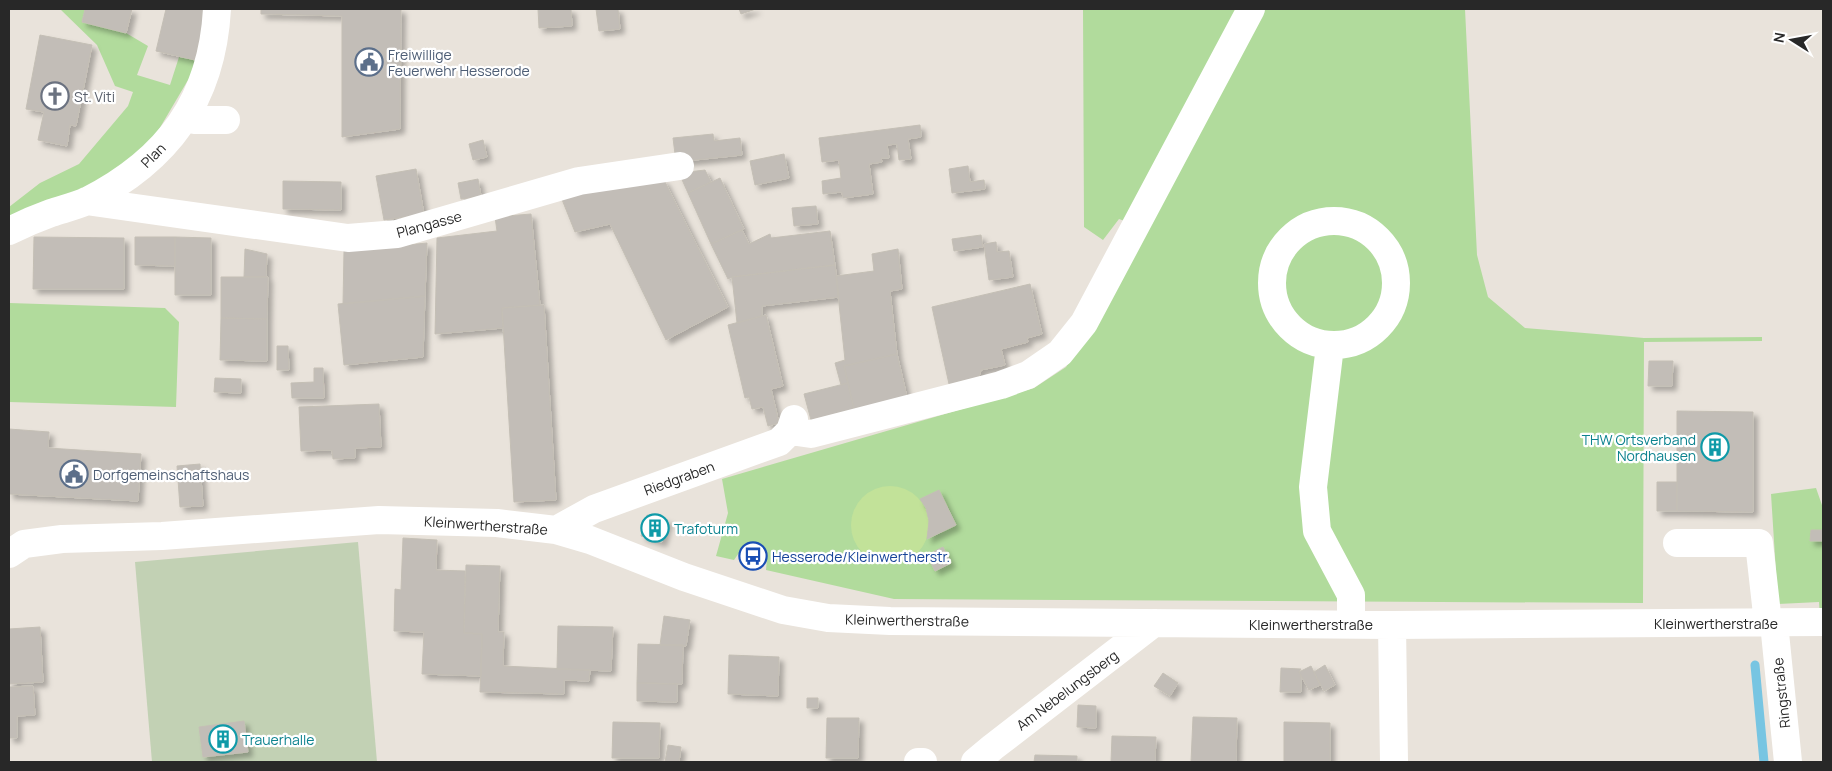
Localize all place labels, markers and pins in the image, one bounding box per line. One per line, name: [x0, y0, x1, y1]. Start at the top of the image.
place label: Freiwillige Feuerwehr Hesserode: [388, 45, 530, 80]
public building icon: Freiwillige Feuerwehr Hesserode: [354, 47, 384, 77]
church icon: St. Viti: [40, 81, 70, 111]
place label: St. Viti: [74, 87, 115, 106]
place label: THW Ortsverband Nordhausen: [1582, 430, 1696, 465]
building icon: THW Ortsverband Nordhausen: [1700, 432, 1730, 462]
public building icon: Dorfgemeinschaftshaus: [59, 459, 89, 489]
place label: Dorfgemeinschaftshaus: [93, 465, 249, 484]
building icon: Trafoturm: [640, 513, 670, 543]
place label: Trafoturm: [674, 519, 738, 538]
bus stop icon: Hesserode/Kleinwertherstr.: [738, 541, 768, 571]
place label: Hesserode/Kleinwertherstr.: [772, 547, 950, 566]
building icon: Trauerhalle: [208, 724, 238, 754]
place label: Trauerhalle: [242, 730, 315, 749]

